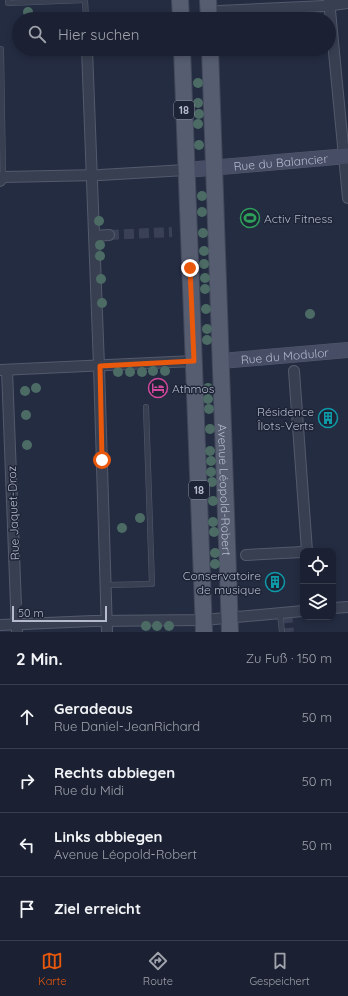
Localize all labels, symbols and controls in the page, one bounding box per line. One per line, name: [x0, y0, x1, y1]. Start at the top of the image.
search box: [12, 12, 336, 56]
icon: search: [26, 23, 48, 45]
text: Hier suchen: [58, 25, 139, 44]
road number: 18: [174, 101, 194, 119]
street label: Rue du Balancier: [233, 150, 329, 173]
sports icon: Activ Fitness: [239, 207, 261, 229]
place label: Activ Fitness: [264, 211, 333, 226]
route end: [181, 259, 199, 277]
street label: Rue du Modulor: [240, 344, 330, 367]
hotel icon: Athmos: [147, 377, 169, 399]
place label: Athmos: [172, 381, 215, 396]
place label: Résidence Îlots-Verts: [257, 404, 314, 433]
building icon: Résidence Îlots-Verts: [317, 407, 339, 429]
street label: Avenue Léopold-Robert: [215, 424, 235, 556]
route start: [93, 451, 111, 469]
street label: Rue Jaquet-Droz: [4, 465, 22, 560]
road number: 18: [189, 481, 209, 499]
map controls: [300, 548, 336, 620]
button: locate: [300, 548, 336, 584]
place label: Conservatoire de musique: [183, 568, 261, 597]
building icon: Conservatoire de musique: [264, 571, 286, 593]
button: layers: [300, 584, 336, 620]
scale bar: [12, 604, 107, 623]
text: 50 m: [18, 606, 44, 620]
text: 2 Min.: [16, 648, 63, 669]
text: Zu Fuß · 150 m: [246, 650, 332, 666]
text: Geradeaus: [54, 699, 133, 718]
icon: ahead: [16, 706, 38, 728]
text: 50 m: [302, 709, 332, 725]
text: Rue Daniel-JeanRichard: [54, 718, 200, 734]
text: Rechts abbiegen: [54, 763, 175, 782]
icon: right: [16, 770, 38, 792]
text: 50 m: [302, 773, 332, 789]
text: Rue du Midi: [54, 782, 124, 798]
text: Links abbiegen: [54, 827, 162, 846]
icon: left: [16, 834, 38, 856]
text: 50 m: [302, 837, 332, 853]
text: Avenue Léopold-Robert: [54, 846, 197, 862]
icon: arrive: [16, 898, 38, 920]
text: Ziel erreicht: [54, 899, 141, 918]
tab: Karte: [38, 950, 66, 988]
tab: Route: [143, 950, 173, 988]
tab: Gespeichert: [249, 950, 310, 988]

